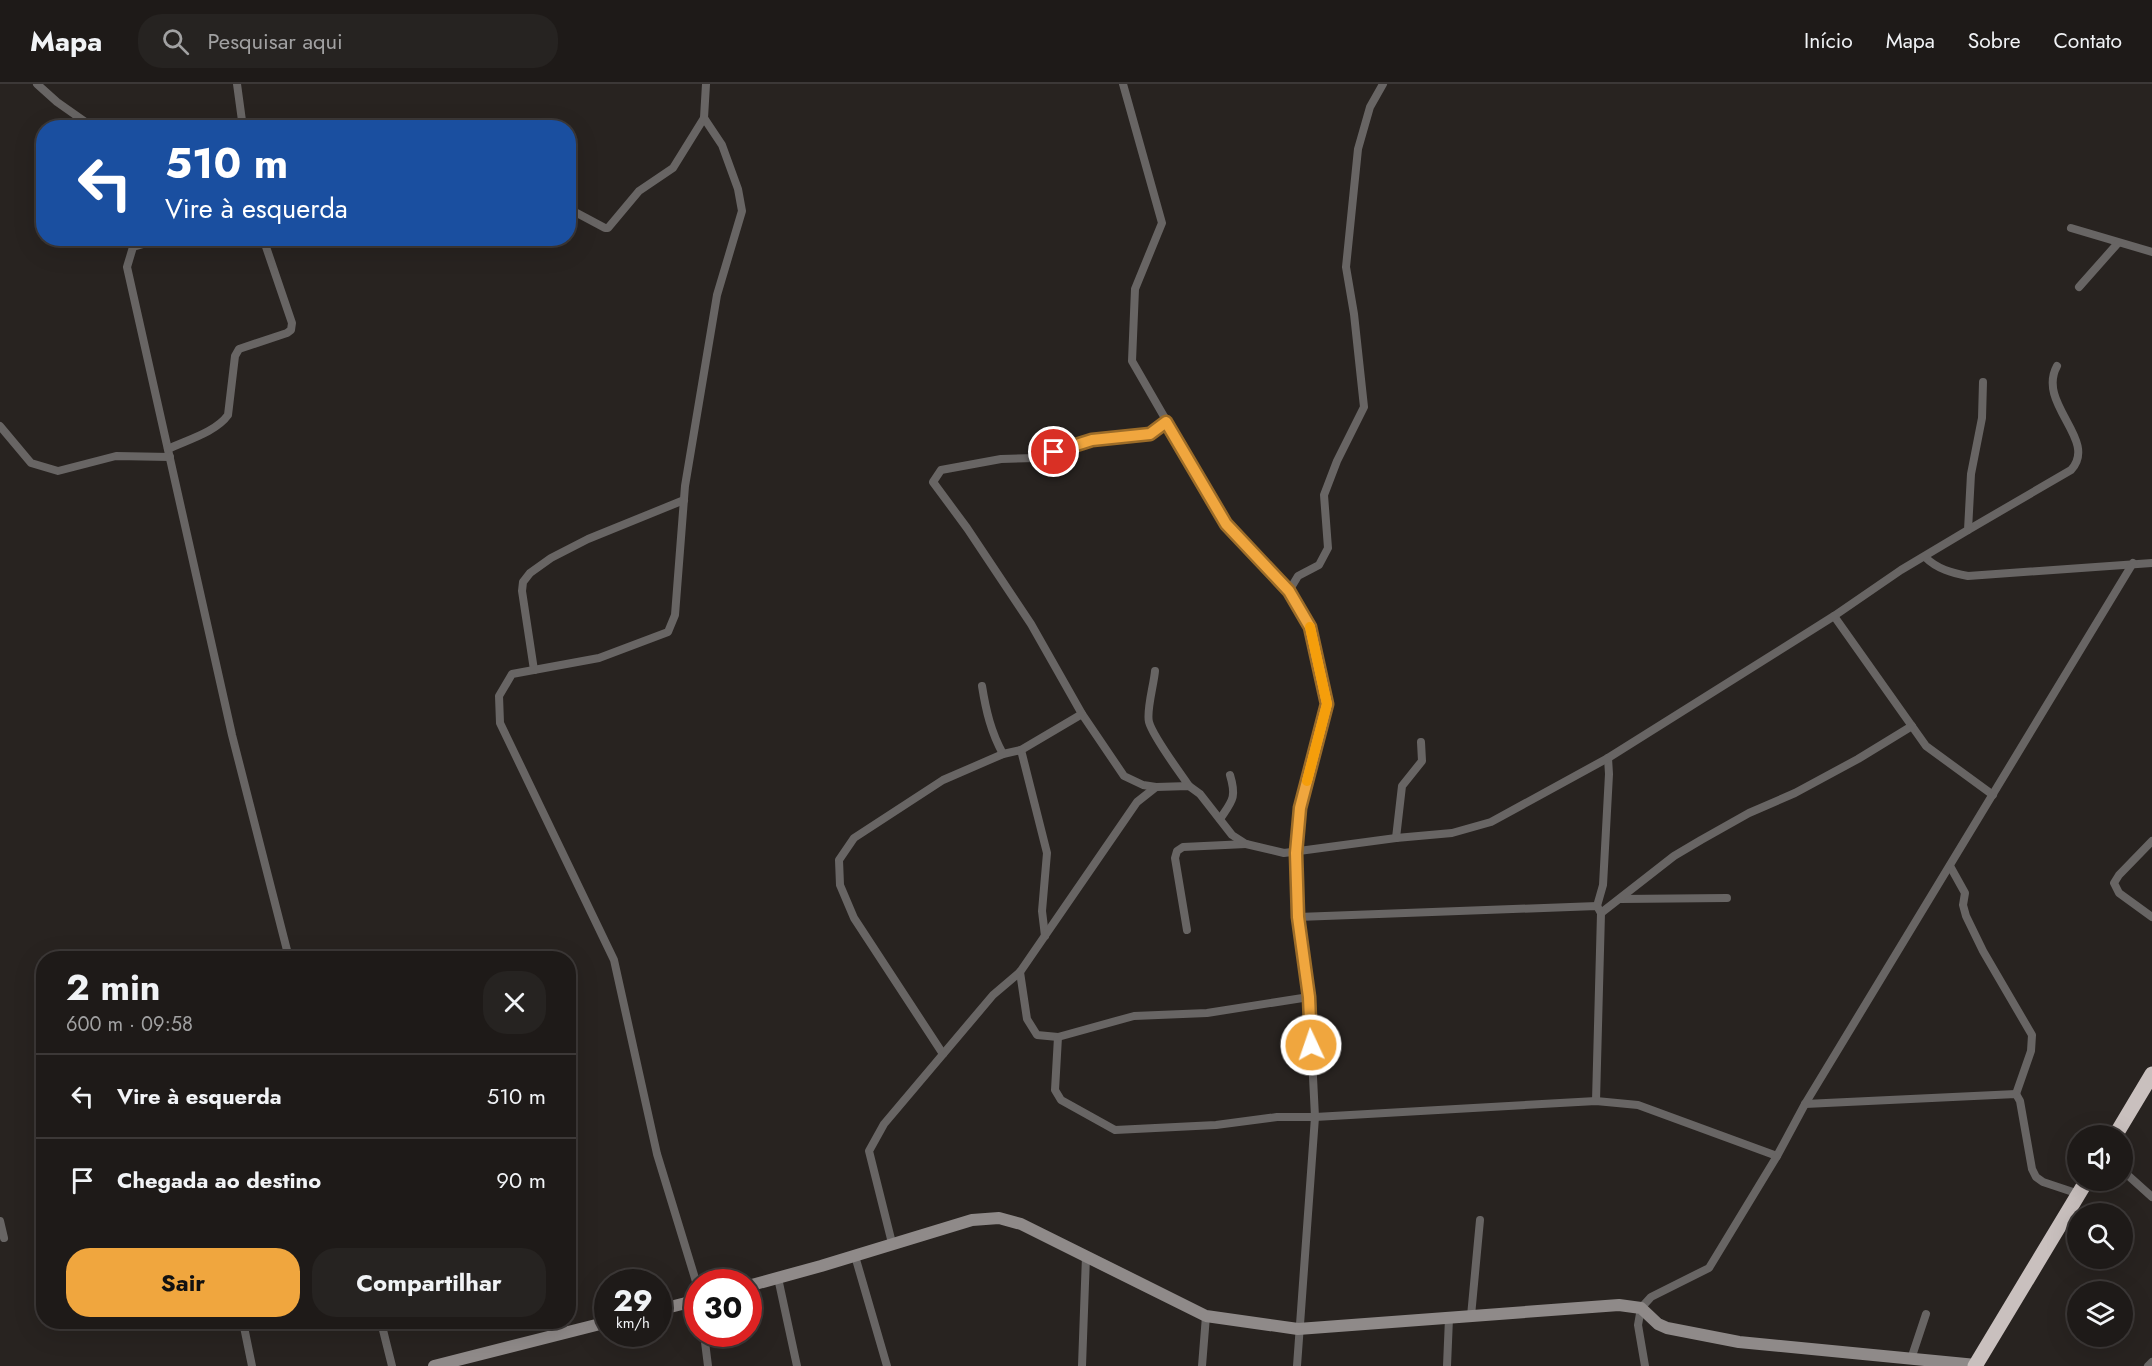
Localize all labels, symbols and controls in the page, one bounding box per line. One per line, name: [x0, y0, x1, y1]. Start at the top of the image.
search box: [138, 14, 558, 68]
text: Mapa: [30, 21, 102, 62]
icon: search: [159, 25, 192, 58]
text: Pesquisar aqui: [207, 25, 343, 57]
text: Início: [1804, 26, 1853, 56]
text: Mapa: [1886, 26, 1935, 56]
text: Sobre: [1968, 26, 2020, 56]
text: Contato: [2053, 26, 2122, 56]
text: 510 m: [165, 133, 288, 194]
icon: left: [66, 144, 144, 222]
text: Vire à esquerda: [165, 189, 348, 228]
pin: [1028, 426, 1079, 477]
icon: arrive: [1037, 435, 1070, 468]
text: 2 min: [66, 961, 161, 1013]
button: close: [483, 971, 546, 1034]
text: 600 m · 09:58: [66, 1010, 193, 1039]
position arrow: [1279, 1013, 1343, 1077]
icon: left: [66, 1080, 99, 1113]
text: Vire à esquerda: [117, 1080, 282, 1112]
text: 510 m: [487, 1080, 546, 1112]
map controls: [2067, 1125, 2133, 1347]
button: sound: [2067, 1125, 2133, 1191]
icon: arrive: [66, 1164, 99, 1197]
text: Chegada ao destino: [117, 1164, 321, 1196]
text: 90 m: [496, 1164, 546, 1196]
button: search: [2067, 1203, 2133, 1269]
button: Sair: [66, 1248, 300, 1317]
button: Compartilhar: [312, 1248, 546, 1317]
speed limit sign: 30: [684, 1269, 762, 1347]
text: 29: [613, 1279, 653, 1322]
button: layers: [2067, 1281, 2133, 1347]
text: km/h: [616, 1312, 650, 1334]

